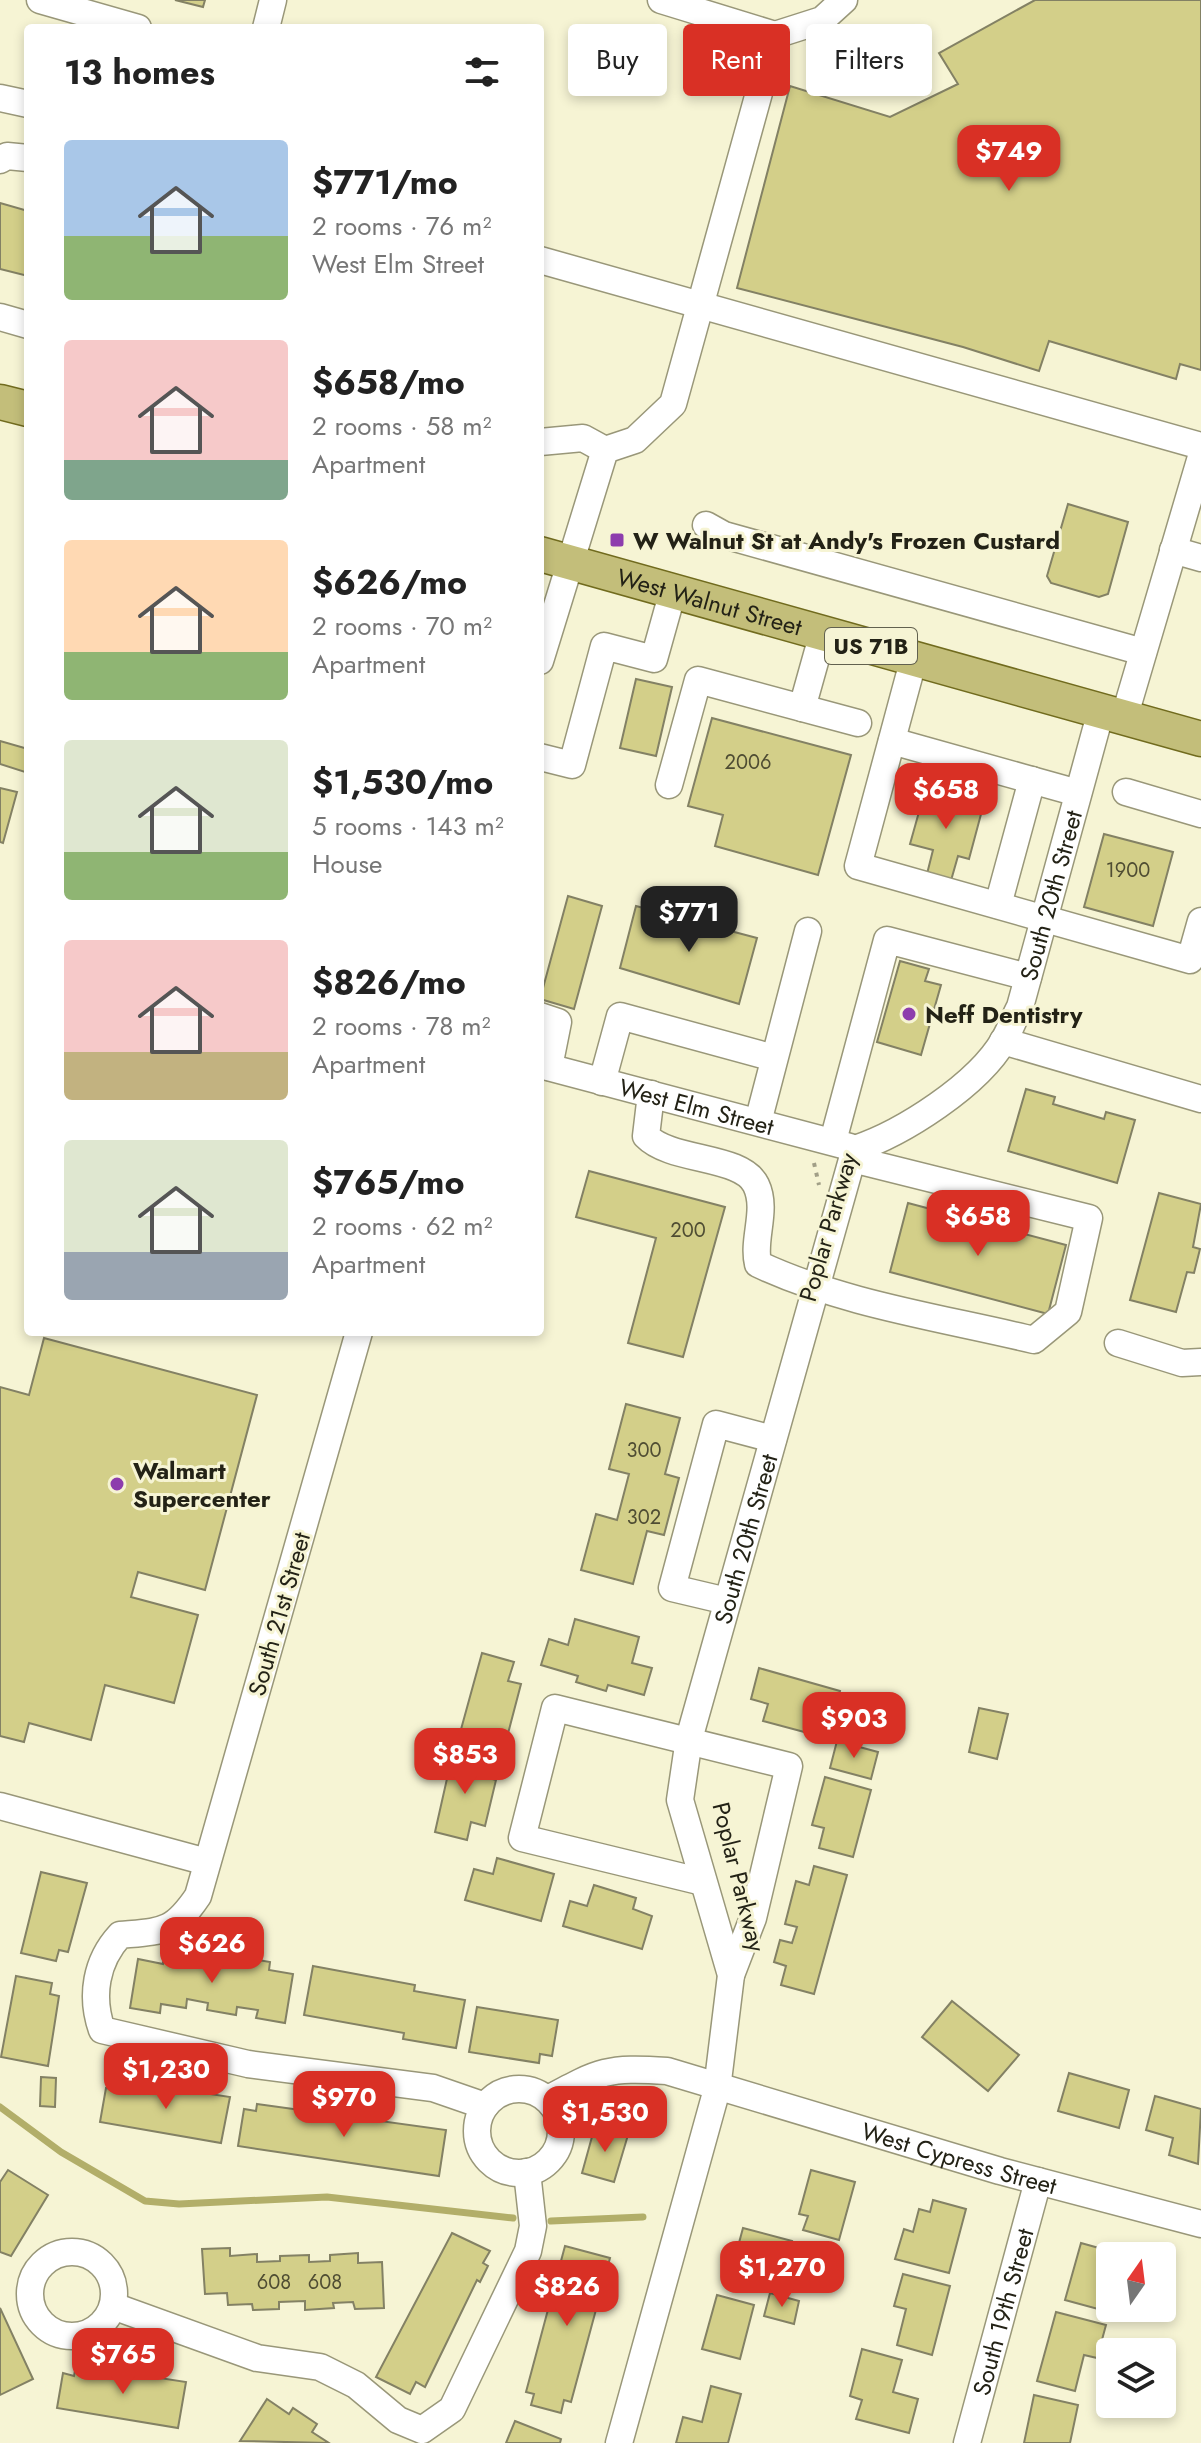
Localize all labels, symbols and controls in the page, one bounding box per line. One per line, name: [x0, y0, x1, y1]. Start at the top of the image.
chip: Buy: [568, 24, 667, 96]
chip: Rent: [683, 24, 790, 96]
chip: Filters: [806, 24, 932, 96]
text: 13 homes: [64, 48, 215, 97]
icon: filters: [460, 50, 504, 94]
pin: $749: [962, 125, 1056, 193]
text: $749: [975, 132, 1043, 170]
text: $771/mo: [312, 158, 458, 207]
icon: home: [128, 172, 224, 268]
text: 2 rooms · 76 m²: [312, 207, 491, 245]
text: West Elm Street: [312, 245, 484, 283]
text: $658/mo: [312, 358, 465, 407]
icon: home: [128, 372, 224, 468]
text: 2 rooms · 58 m²: [312, 407, 492, 445]
text: Apartment: [312, 445, 425, 483]
place label: W Walnut St at Andy's Frozen Custard: [633, 523, 1060, 558]
marker: W Walnut St at Andy's Frozen Custard: [608, 531, 626, 549]
text: $626/mo: [312, 558, 467, 607]
street label: West Walnut Street: [613, 559, 806, 644]
icon: home: [128, 572, 224, 668]
text: 2 rooms · 70 m²: [312, 607, 492, 645]
road number: US 71B: [825, 628, 917, 664]
text: Apartment: [312, 645, 425, 683]
house number: 2006: [725, 748, 771, 777]
text: $1,530/mo: [312, 758, 493, 807]
pin: $658: [899, 763, 993, 831]
text: $658: [913, 770, 979, 808]
icon: home: [128, 772, 224, 868]
street label: South 20th Street: [1011, 806, 1091, 985]
text: 5 rooms · 143 m²: [312, 807, 504, 845]
text: House: [312, 845, 382, 883]
house number: 1900: [1106, 856, 1150, 885]
pin: $771: [642, 886, 736, 954]
text: $771: [659, 893, 719, 931]
text: $826/mo: [312, 958, 466, 1007]
icon: home: [128, 972, 224, 1068]
place label: Neff Dentistry: [925, 997, 1083, 1032]
marker: Neff Dentistry: [900, 1005, 918, 1023]
text: 2 rooms · 78 m²: [312, 1007, 491, 1045]
text: Apartment: [312, 1045, 425, 1083]
street label: West Elm Street: [615, 1069, 778, 1144]
street label: Poplar Parkway: [790, 1148, 866, 1305]
text: $765/mo: [312, 1158, 465, 1207]
icon: home: [128, 1172, 224, 1268]
pin: $658: [931, 1190, 1025, 1258]
text: $658: [945, 1197, 1011, 1235]
text: 2 rooms · 62 m²: [312, 1207, 493, 1245]
house number: 200: [670, 1216, 706, 1245]
text: Apartment: [312, 1245, 425, 1283]
house number: 300: [627, 1436, 661, 1465]
street label: South 20th Street: [705, 1449, 786, 1628]
place label: Walmart Supercenter: [133, 1453, 271, 1516]
marker: Walmart Supercenter: [108, 1475, 126, 1493]
house number: 302: [627, 1503, 661, 1532]
street label: South 21st Street: [239, 1528, 319, 1700]
pin: $903: [807, 1692, 901, 1760]
text: $903: [821, 1699, 887, 1737]
pin: $853: [418, 1728, 512, 1796]
text: $853: [432, 1735, 498, 1773]
street label: Poplar Parkway: [703, 1798, 775, 1956]
pin: $626: [165, 1917, 259, 1985]
text: $626: [178, 1924, 246, 1962]
pin: $1,230: [101, 2043, 231, 2111]
text: $1,230: [122, 2050, 210, 2088]
pin: $970: [297, 2071, 391, 2139]
text: $970: [311, 2078, 377, 2116]
pin: $1,530: [540, 2086, 670, 2154]
text: $1,530: [561, 2093, 649, 2131]
street label: West Cypress Street: [857, 2113, 1061, 2203]
street label: South 19th Street: [963, 2224, 1042, 2399]
pin: $1,270: [717, 2241, 847, 2309]
north arrow: [1096, 2242, 1176, 2322]
map controls: [1096, 2242, 1176, 2418]
text: $1,270: [738, 2248, 826, 2286]
pin: $826: [520, 2260, 614, 2328]
text: $826: [534, 2267, 600, 2305]
house number: 608: [257, 2268, 291, 2297]
house number: 608: [308, 2268, 342, 2297]
pin: $765: [76, 2328, 170, 2396]
text: $765: [90, 2335, 156, 2373]
button: layers: [1096, 2338, 1176, 2418]

